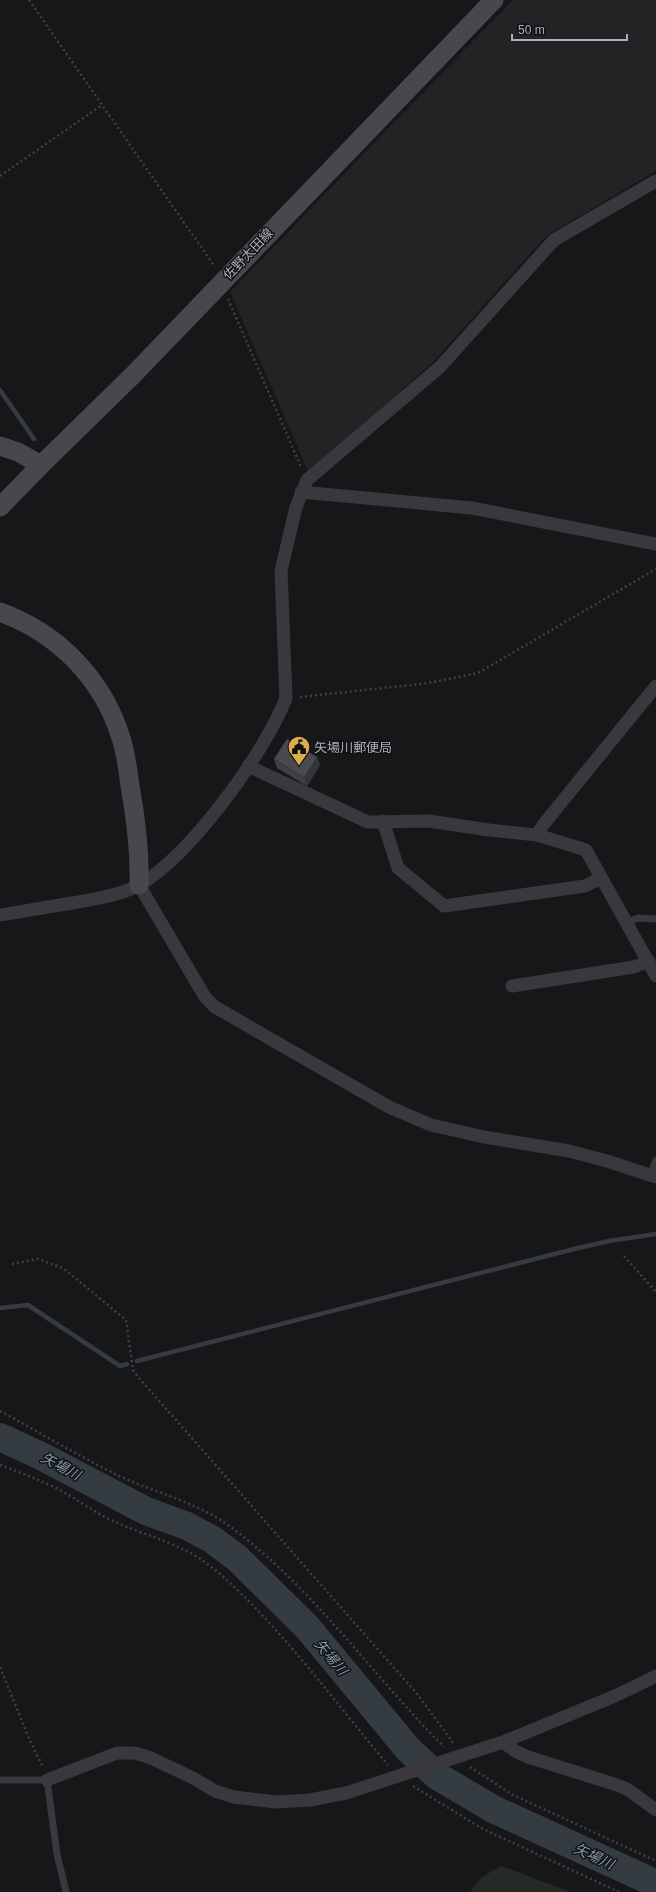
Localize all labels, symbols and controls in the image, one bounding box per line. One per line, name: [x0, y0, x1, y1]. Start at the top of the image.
scale bar: [512, 16, 627, 42]
text: 50 m: [518, 23, 545, 37]
street label: 佐野太田線: [220, 225, 276, 283]
public building icon: 矢場川郵便局: [286, 734, 312, 767]
place label: 矢場川郵便局: [314, 740, 392, 755]
water label: 矢場川: [39, 1449, 85, 1484]
water label: 矢場川: [311, 1636, 352, 1680]
water label: 矢場川: [572, 1840, 618, 1873]

